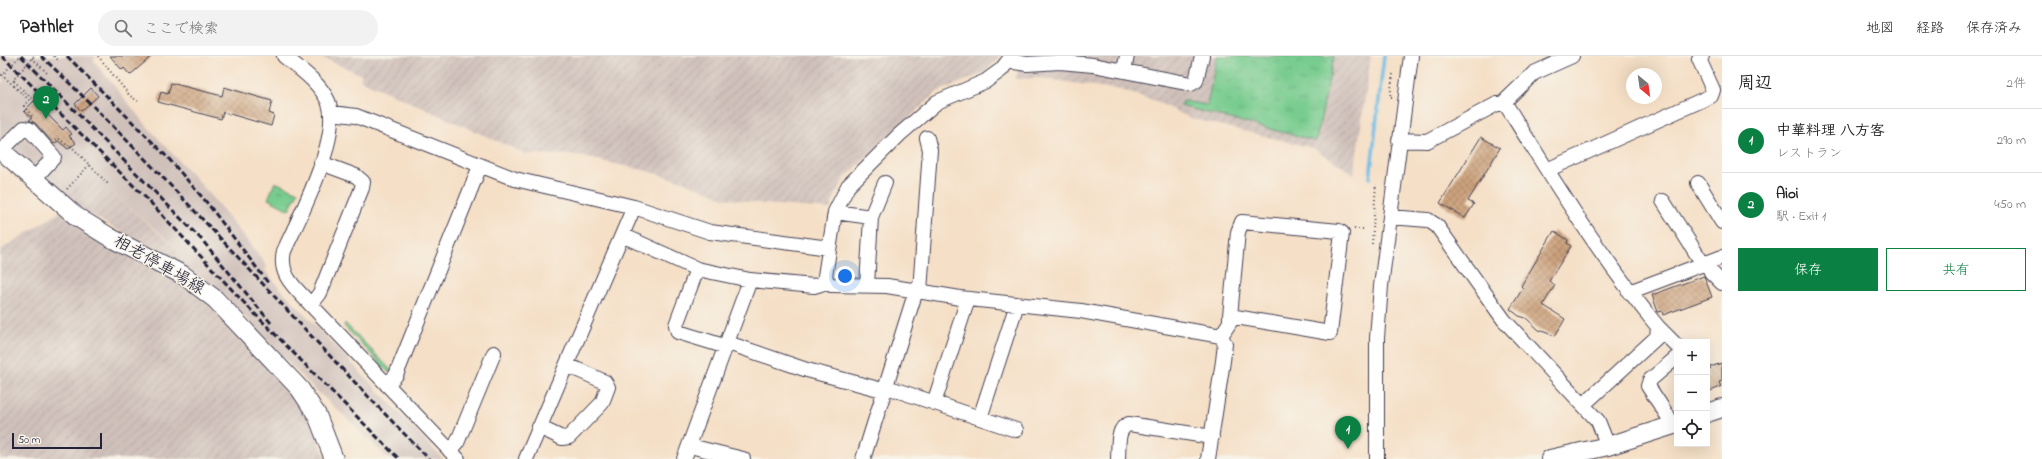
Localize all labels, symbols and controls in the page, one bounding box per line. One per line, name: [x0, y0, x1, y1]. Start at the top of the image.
search box: [98, 10, 378, 46]
text: Pathlet: [20, 14, 74, 41]
icon: search: [112, 17, 134, 39]
text: ここで検索: [144, 18, 219, 40]
text: 地図: [1866, 18, 1894, 39]
text: 経路: [1916, 18, 1944, 39]
text: 保存済み: [1966, 18, 2022, 39]
north arrow: [1626, 68, 1662, 104]
text: 周辺: [1738, 71, 1772, 96]
text: 2件: [2007, 74, 2026, 93]
pin: 2: [33, 86, 59, 119]
text: 中華料理 八方客: [1776, 120, 1885, 142]
text: 1: [1749, 131, 1753, 150]
text: 290 m: [1997, 131, 2026, 150]
text: レストラン: [1776, 144, 1842, 163]
text: Aioi: [1776, 183, 1798, 205]
text: 2: [1748, 195, 1754, 214]
text: 450 m: [1994, 195, 2026, 214]
text: 駅 · Exit 1: [1776, 207, 1826, 226]
street label: 相老停車場線: [109, 229, 209, 301]
button: 保存: [1738, 248, 1878, 291]
button: 共有: [1886, 248, 2026, 291]
your location: [835, 266, 855, 286]
map controls: [1674, 339, 1710, 447]
button: +: [1674, 339, 1710, 375]
button: −: [1674, 375, 1710, 411]
button: locate: [1674, 411, 1710, 447]
pin: 1: [1335, 416, 1361, 449]
scale bar: [12, 431, 102, 450]
text: 50 m: [18, 432, 40, 448]

